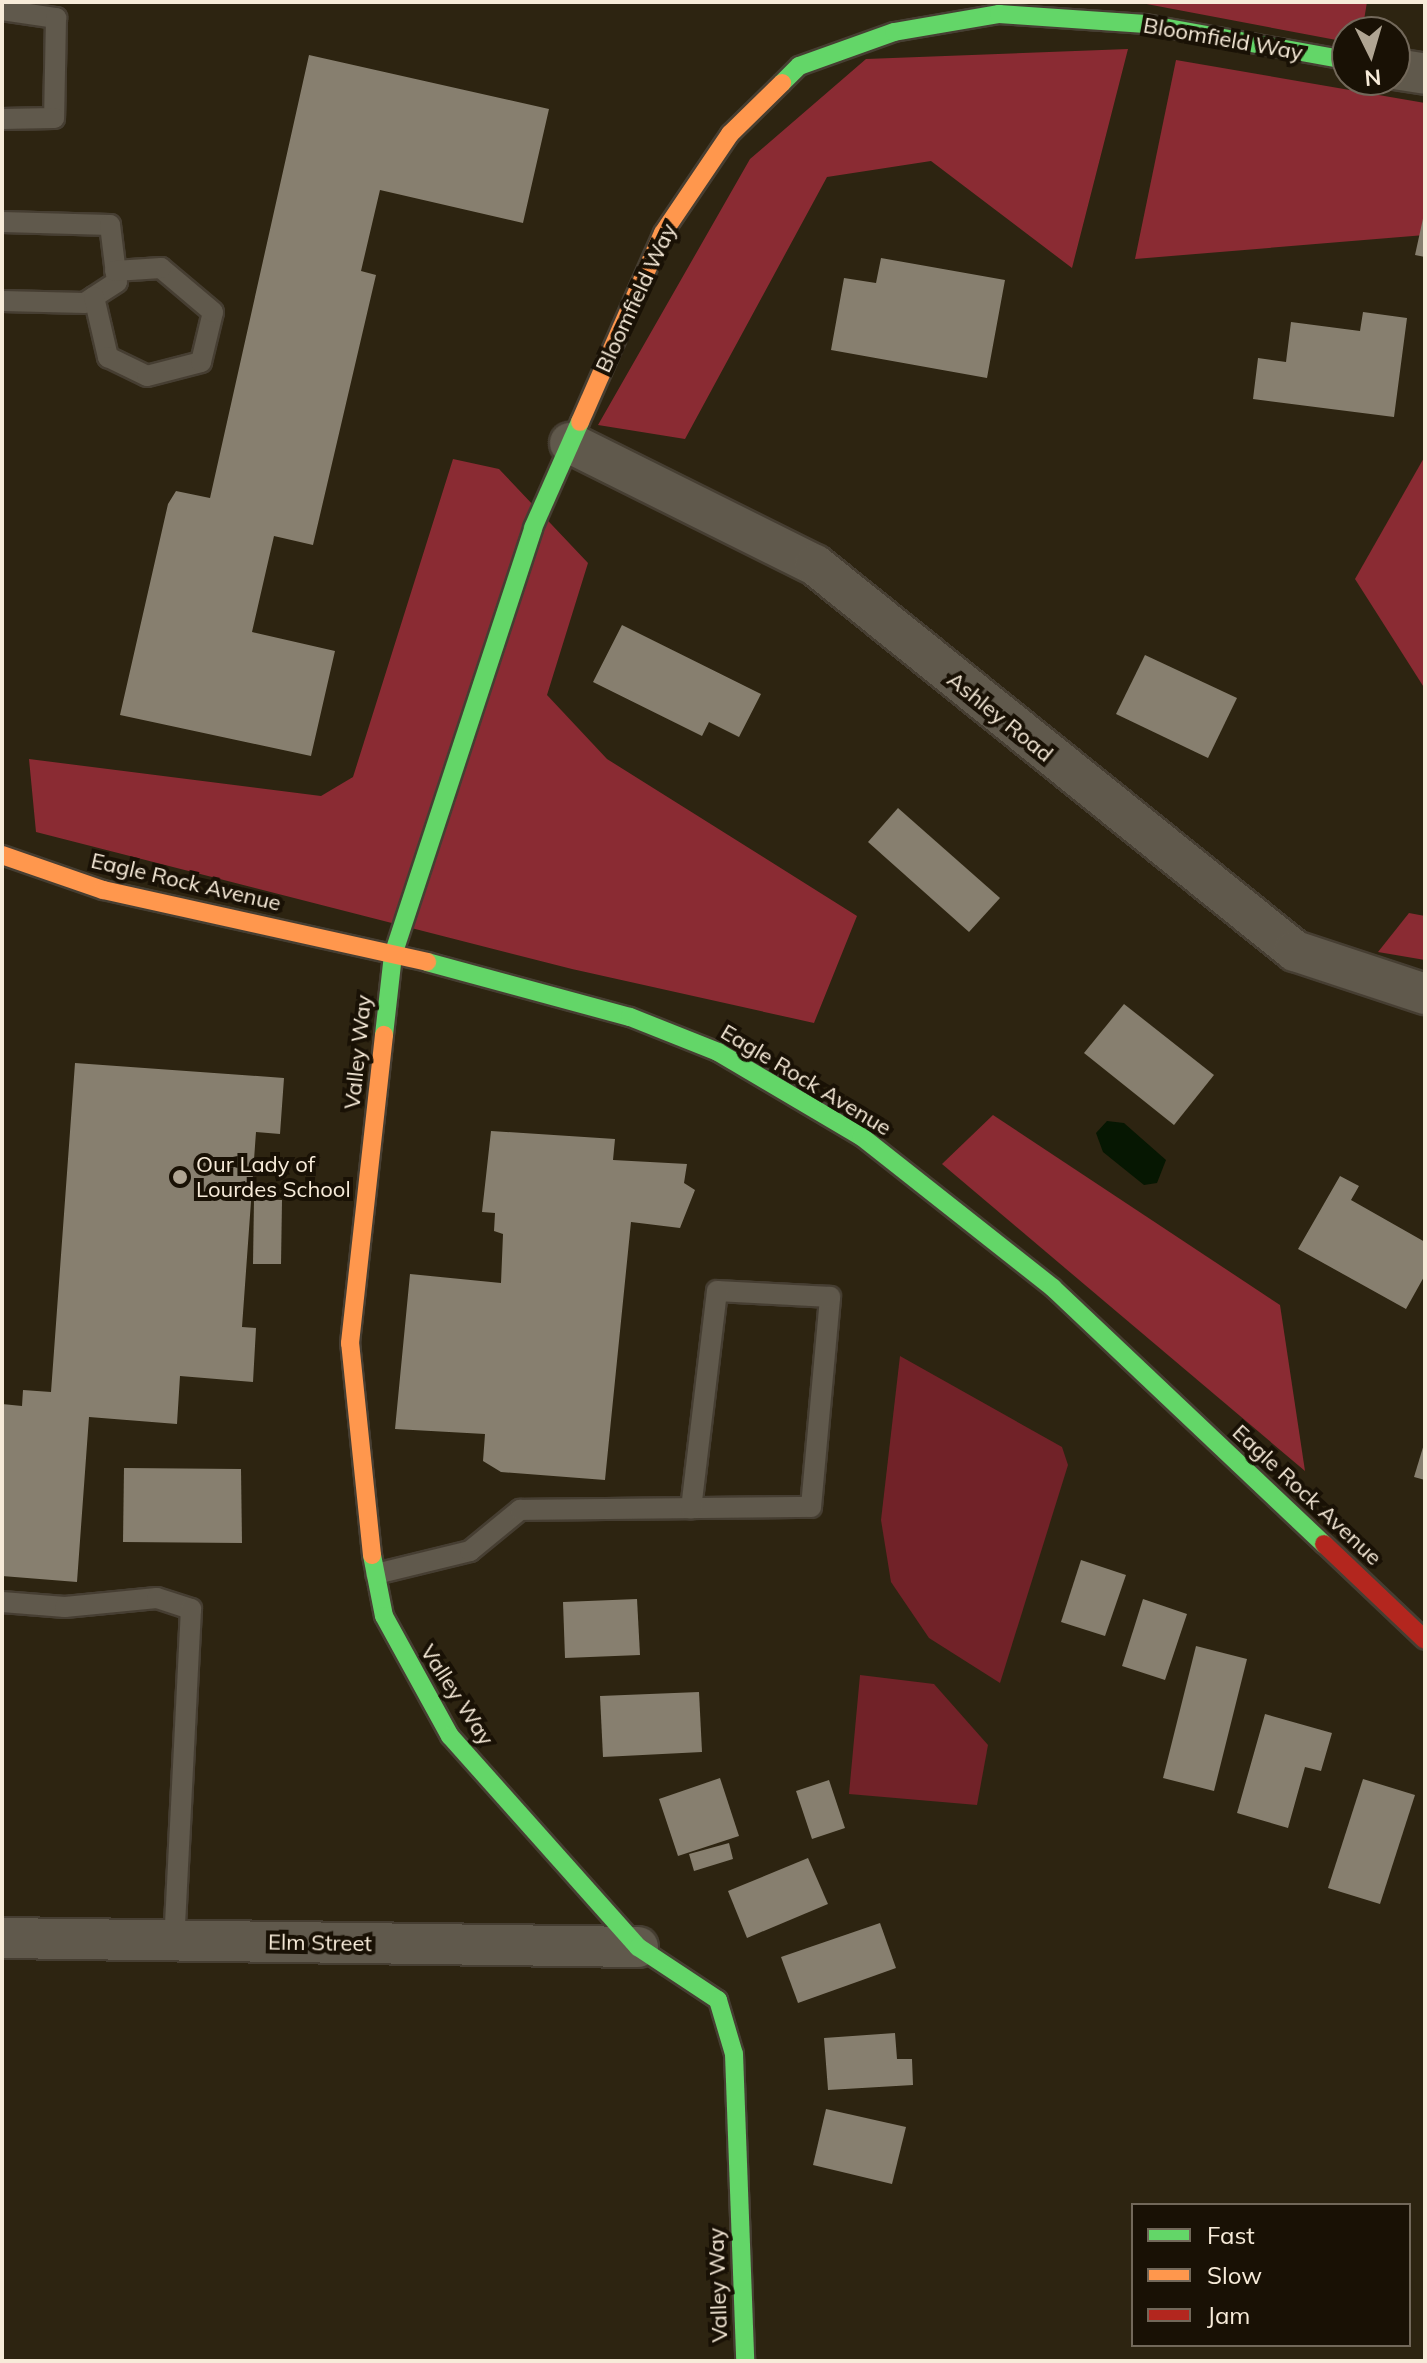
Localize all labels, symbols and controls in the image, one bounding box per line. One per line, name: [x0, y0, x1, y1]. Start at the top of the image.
street label: Bloomfield Way: [1141, 12, 1305, 66]
north arrow: [1331, 16, 1411, 96]
text: N: [1363, 63, 1382, 93]
street label: Bloomfield Way: [590, 219, 682, 377]
street label: Ashley Road: [942, 666, 1058, 768]
street label: Eagle Rock Avenue: [88, 847, 284, 917]
street label: Valley Way: [339, 993, 377, 1111]
street label: Eagle Rock Avenue: [716, 1019, 896, 1141]
place label: Our Lady of Lourdes School: [196, 1151, 351, 1202]
marker: Our Lady of Lourdes School: [171, 1168, 189, 1186]
street label: Eagle Rock Avenue: [1227, 1419, 1387, 1571]
street label: Valley Way: [415, 1640, 499, 1750]
street label: Elm Street: [268, 1929, 372, 1957]
legend: [1131, 2203, 1411, 2347]
text: Fast: [1207, 2220, 1255, 2250]
street label: Valley Way: [703, 2227, 733, 2343]
text: Slow: [1207, 2260, 1262, 2290]
text: Jam: [1207, 2300, 1250, 2330]

